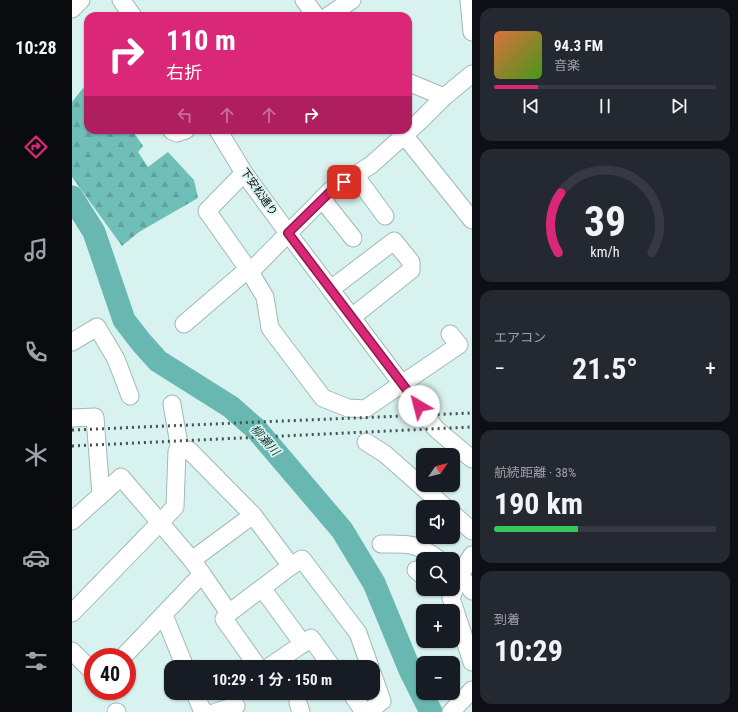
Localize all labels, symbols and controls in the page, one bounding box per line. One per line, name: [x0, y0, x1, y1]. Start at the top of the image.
text: 110 m: [166, 24, 236, 57]
icon: right: [100, 28, 152, 80]
text: 10:28: [15, 37, 57, 58]
text: 94.3 FM: [554, 37, 603, 55]
text: 音楽: [554, 58, 580, 73]
text: 右折: [166, 62, 202, 83]
icon: previous: [520, 95, 542, 117]
icon: pause: [594, 95, 616, 117]
icon: next: [668, 95, 690, 117]
icon: left: [174, 104, 196, 126]
icon: ahead: [216, 104, 238, 126]
icon: ahead: [258, 104, 280, 126]
icon: right: [300, 104, 322, 126]
icon: directions: [22, 133, 50, 161]
pin: [327, 165, 361, 199]
street label: 下安松通り: [238, 166, 280, 218]
icon: arrive: [333, 171, 355, 193]
text: 39: [584, 197, 626, 246]
icon: music: [22, 236, 50, 264]
text: km/h: [590, 244, 620, 260]
text: エアコン: [494, 330, 546, 345]
icon: phone: [22, 338, 50, 366]
text: 21.5°: [572, 351, 638, 386]
text: −: [494, 356, 505, 381]
text: +: [705, 356, 716, 381]
position arrow: [398, 385, 440, 427]
water label: 柳瀬川: [248, 422, 284, 460]
icon: climate: [22, 441, 50, 469]
north arrow: [416, 448, 460, 492]
map controls: [416, 448, 460, 700]
text: 航続距離 · 38%: [494, 465, 576, 480]
text: 190 km: [494, 486, 583, 521]
button: sound: [416, 500, 460, 544]
icon: car: [22, 544, 50, 572]
button: search: [416, 552, 460, 596]
button: +: [416, 604, 460, 648]
text: 到着: [494, 612, 520, 627]
text: 10:29: [494, 633, 563, 668]
icon: filters: [22, 647, 50, 675]
speed limit sign: 40: [84, 648, 136, 700]
button: −: [416, 656, 460, 700]
text: 10:29 · 1 分 · 150 m: [212, 671, 332, 689]

